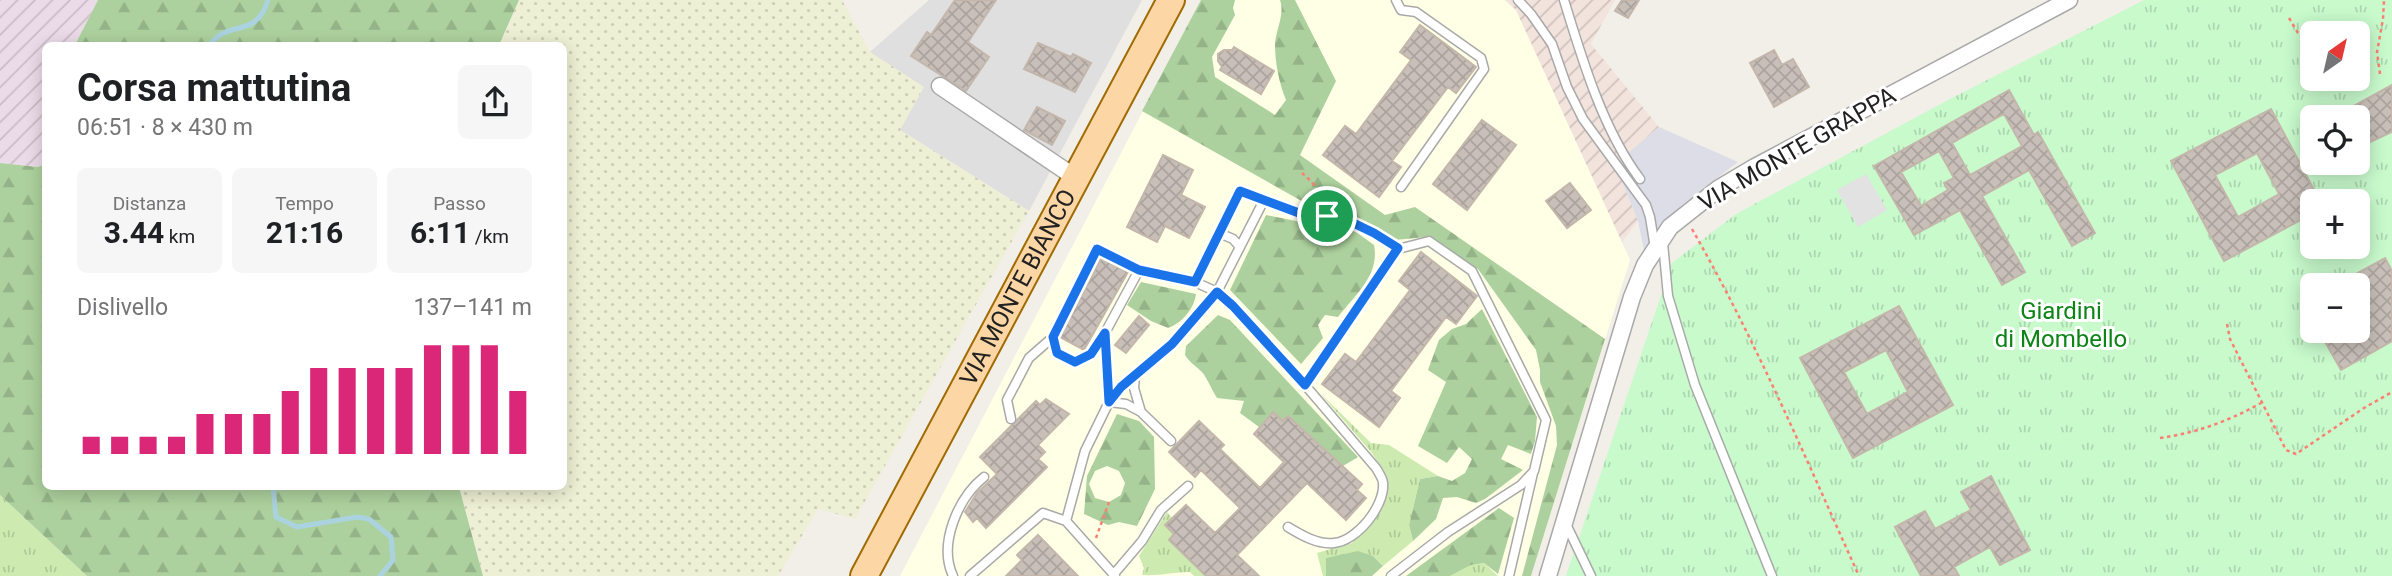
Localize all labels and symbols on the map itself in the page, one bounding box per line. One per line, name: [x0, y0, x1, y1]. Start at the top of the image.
north arrow: [2300, 21, 2370, 91]
street label: VIA MONTE GRAPPA: [1693, 81, 1901, 217]
street label: VIA MONTE BIANCO: [954, 184, 1082, 390]
pin: [1297, 186, 1357, 246]
park label: Giardini di Mombello: [1995, 297, 2127, 353]

